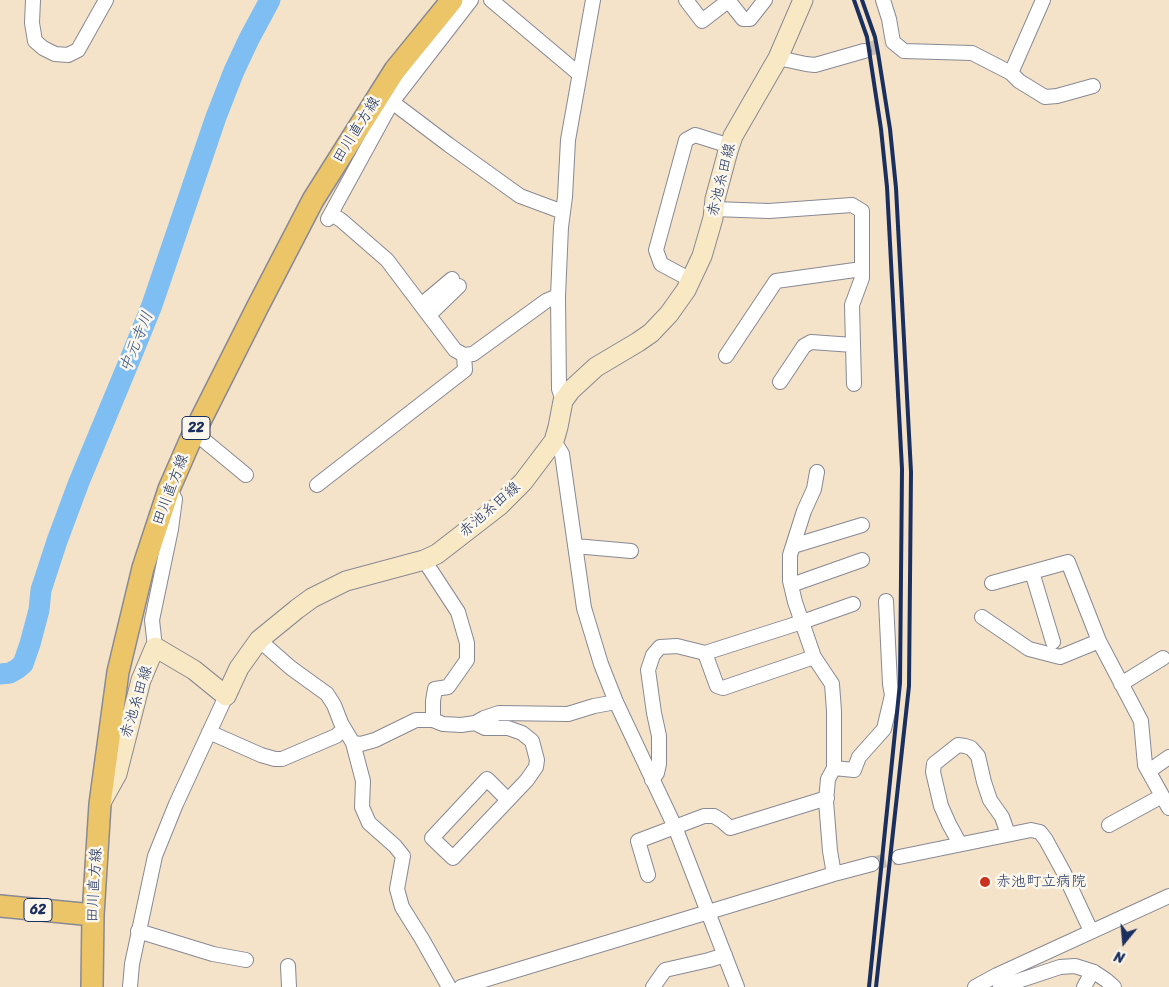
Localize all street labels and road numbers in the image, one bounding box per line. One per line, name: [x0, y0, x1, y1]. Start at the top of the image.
street label: 田川直方線: [329, 93, 385, 167]
street label: 赤池糸田線: [704, 141, 740, 219]
road number: 22: [182, 416, 210, 439]
street label: 田川直方線: [149, 452, 193, 528]
street label: 赤池糸田線: [456, 479, 524, 541]
street label: 赤池糸田線: [117, 664, 157, 740]
street label: 田川直方線: [84, 847, 106, 923]
road number: 62: [24, 898, 52, 922]

